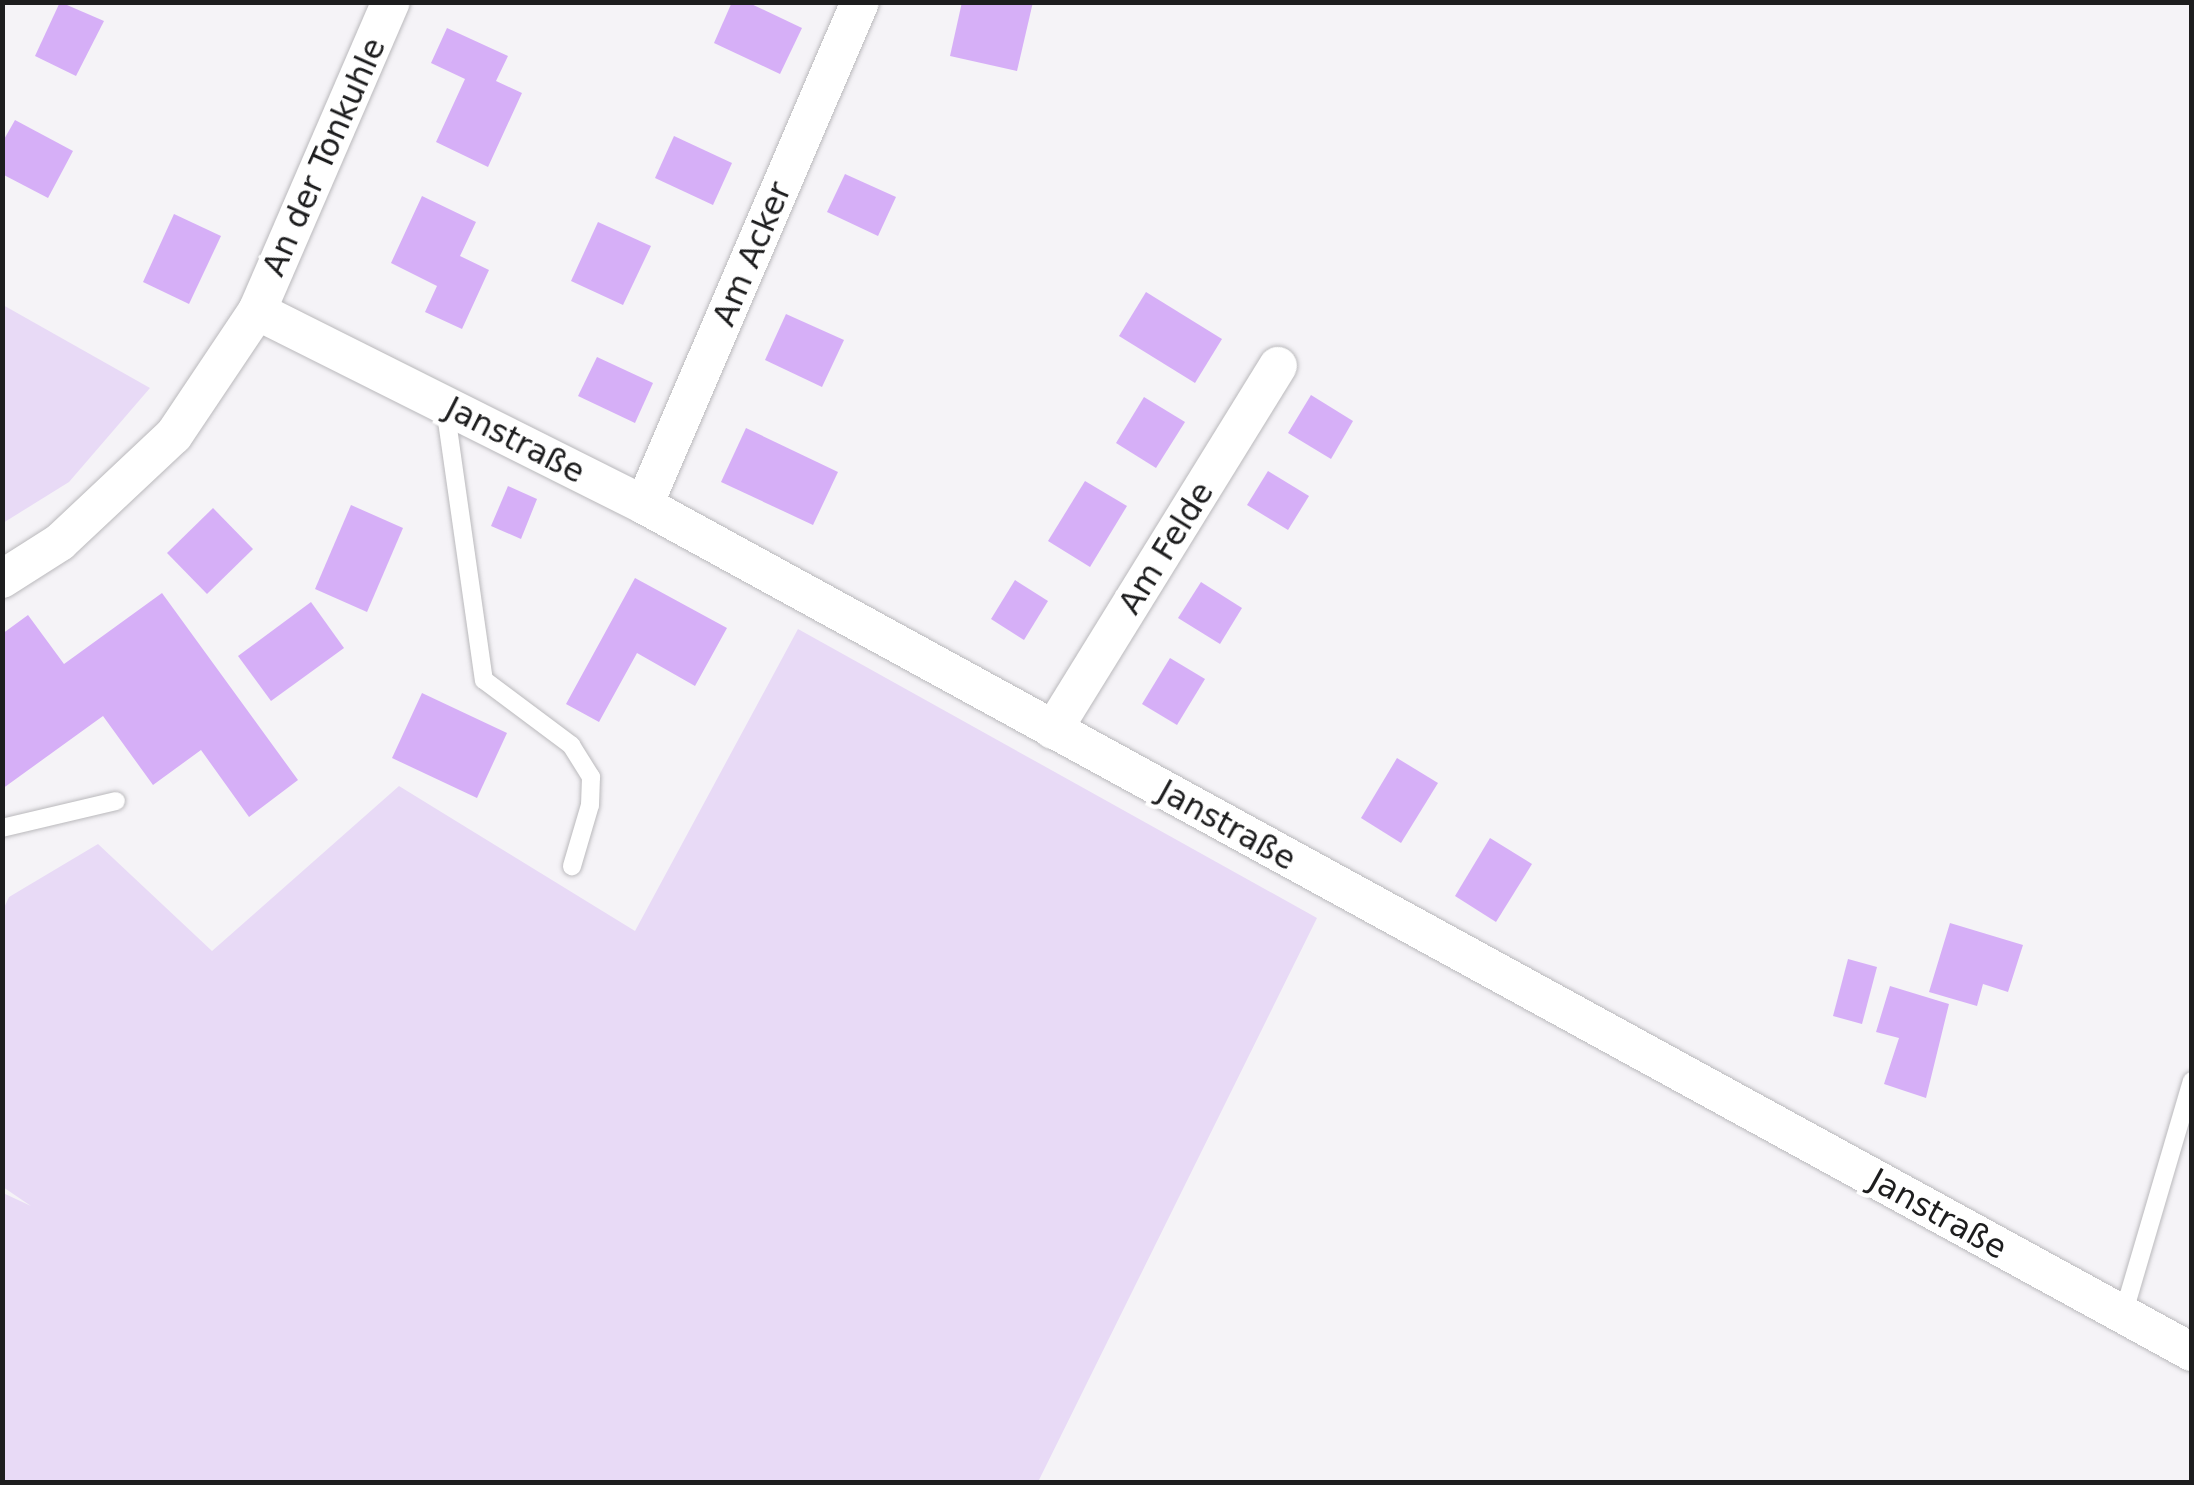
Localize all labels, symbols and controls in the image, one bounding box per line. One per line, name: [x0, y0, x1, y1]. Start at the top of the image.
street label: An der Tonkuhle: [254, 32, 394, 282]
street label: Am Acker: [705, 176, 799, 332]
street label: Janstraße: [439, 389, 591, 491]
street label: Am Felde: [1110, 475, 1222, 621]
street label: Janstraße: [1152, 772, 1302, 878]
street label: Janstraße: [1863, 1161, 2013, 1267]

